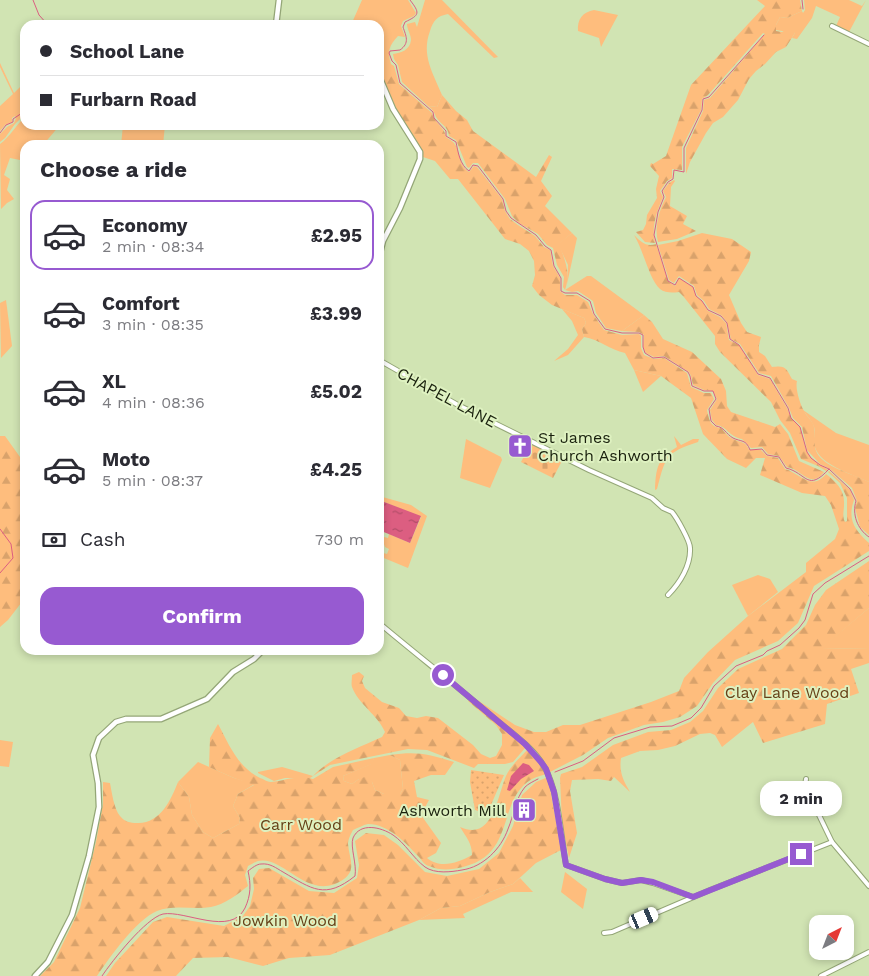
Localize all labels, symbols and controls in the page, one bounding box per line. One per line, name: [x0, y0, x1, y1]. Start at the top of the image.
text: School Lane: [70, 40, 184, 63]
text: Furbarn Road: [70, 88, 197, 111]
text: Choose a ride: [40, 157, 187, 182]
icon: car: [42, 213, 87, 258]
text: Economy: [102, 214, 187, 237]
text: £2.95: [311, 224, 362, 247]
text: 2 min · 08:34: [102, 237, 204, 256]
icon: car: [42, 291, 87, 336]
text: Comfort: [102, 292, 180, 315]
text: £3.99: [310, 302, 362, 325]
text: 3 min · 08:35: [102, 315, 204, 334]
street label: CHAPEL LANE: [394, 363, 500, 432]
icon: car: [42, 369, 87, 414]
text: XL: [102, 370, 126, 393]
text: £5.02: [310, 380, 362, 403]
text: 4 min · 08:36: [102, 393, 205, 412]
place label: St James Church Ashworth: [538, 428, 673, 465]
church icon: St James Church Ashworth: [507, 433, 533, 459]
icon: car: [42, 447, 87, 492]
text: Moto: [102, 448, 150, 471]
text: £4.25: [310, 458, 362, 481]
text: 5 min · 08:37: [102, 471, 203, 490]
icon: cash: [40, 526, 68, 554]
text: Cash: [80, 528, 126, 551]
text: 730 m: [315, 530, 364, 549]
button: Confirm: [40, 587, 364, 645]
route start: [432, 664, 454, 686]
park label: Clay Lane Wood: [725, 683, 849, 702]
callout: 2 min: [760, 782, 842, 816]
text: 2 min: [779, 789, 823, 808]
building icon: Ashworth Mill: [511, 797, 537, 823]
place label: Ashworth Mill: [399, 801, 506, 820]
park label: Carr Wood: [260, 815, 342, 834]
route end: [790, 843, 812, 865]
car: [627, 905, 660, 931]
park label: Jowkin Wood: [233, 911, 337, 930]
north arrow: [809, 915, 854, 960]
map controls: [809, 915, 854, 960]

